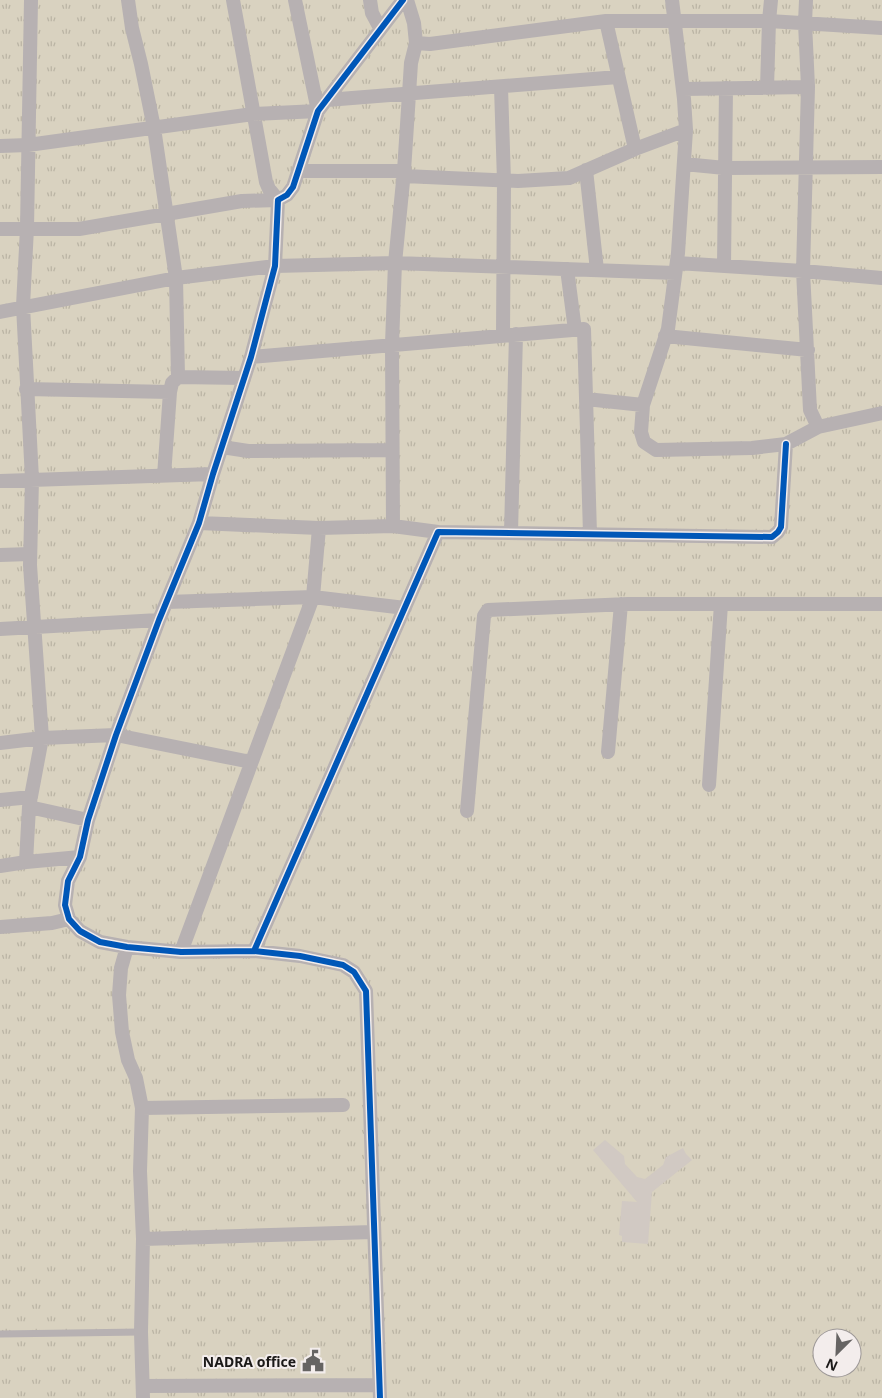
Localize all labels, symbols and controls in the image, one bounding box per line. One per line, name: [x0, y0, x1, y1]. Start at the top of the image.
north arrow: [812, 1328, 862, 1378]
public building icon: NADRA office: [300, 1348, 326, 1374]
place label: NADRA office: [203, 1352, 296, 1371]
text: N: [822, 1354, 841, 1376]

